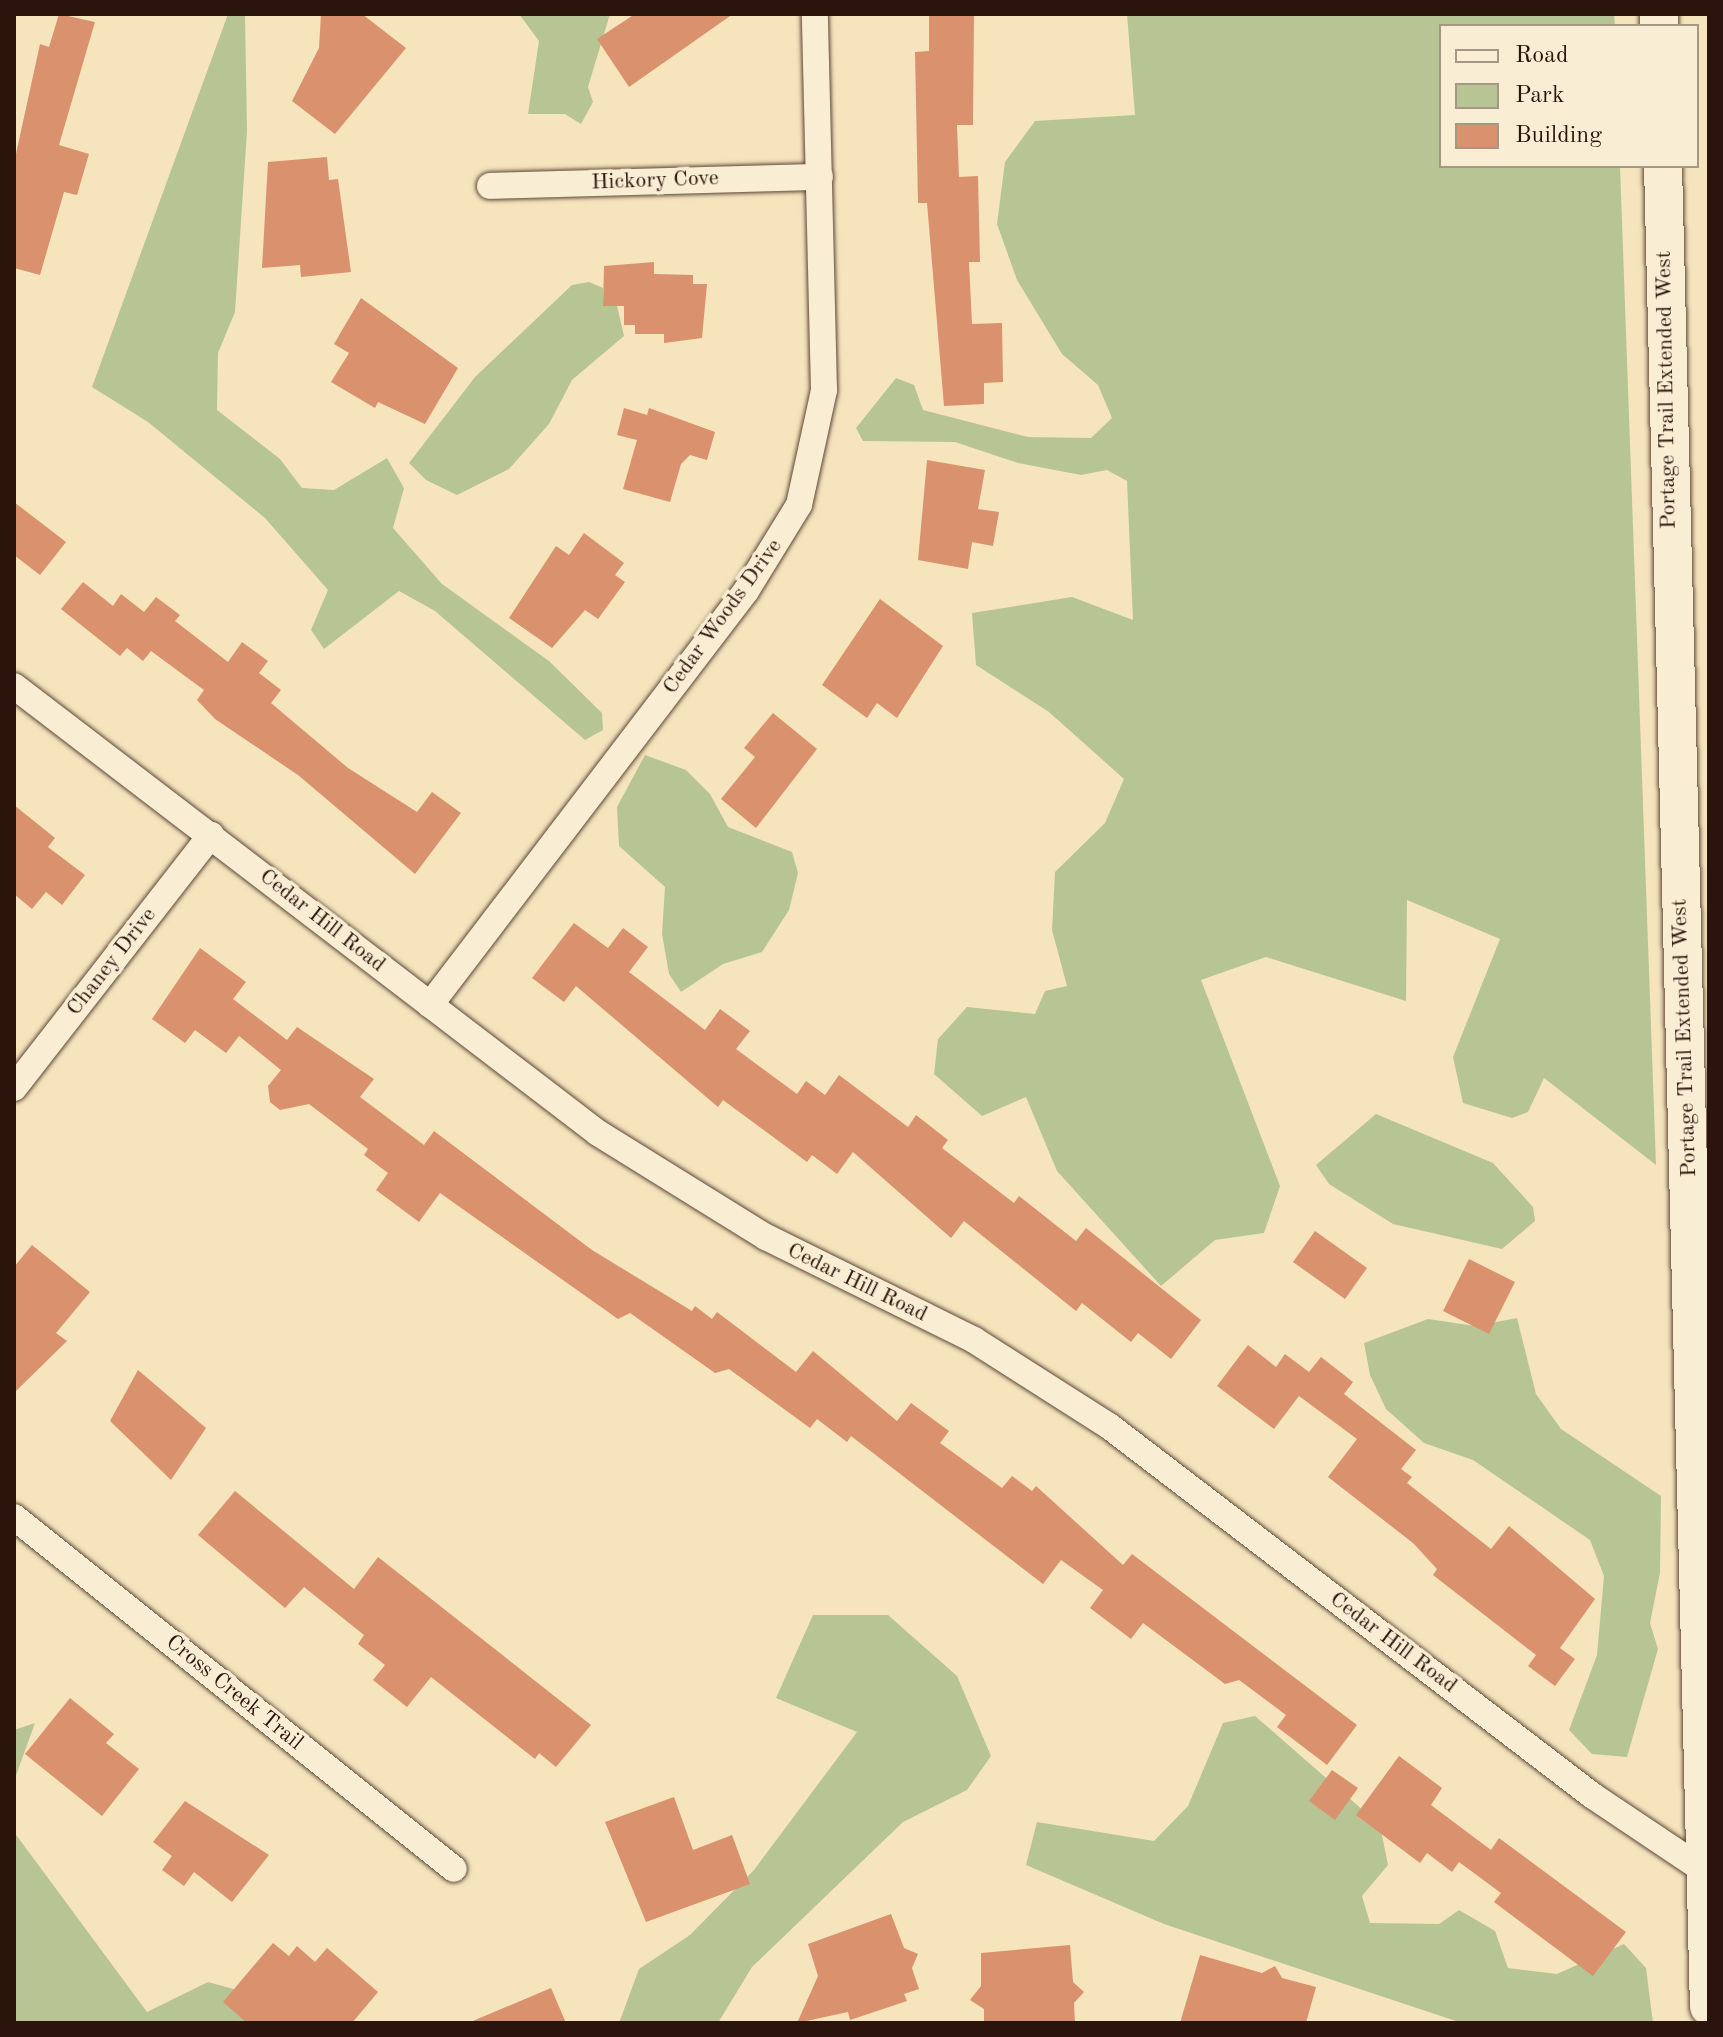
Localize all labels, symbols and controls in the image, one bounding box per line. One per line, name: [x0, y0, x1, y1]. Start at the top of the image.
legend: [1439, 24, 1699, 168]
text: Road: [1515, 44, 1568, 68]
text: Park: [1515, 84, 1564, 108]
text: Building: [1515, 124, 1602, 148]
street label: Hickory Cove: [591, 166, 719, 196]
street label: Portage Trail Extended West: [1651, 251, 1683, 529]
street label: Cedar Woods Drive: [658, 534, 788, 700]
street label: Cedar Hill Road: [254, 864, 390, 978]
street label: Portage Trail Extended West: [1667, 898, 1703, 1178]
street label: Chaney Drive: [62, 903, 162, 1021]
street label: Cedar Hill Road: [783, 1238, 931, 1328]
street label: Cedar Hill Road: [1324, 1587, 1462, 1699]
street label: Cross Creek Trail: [160, 1630, 308, 1756]

